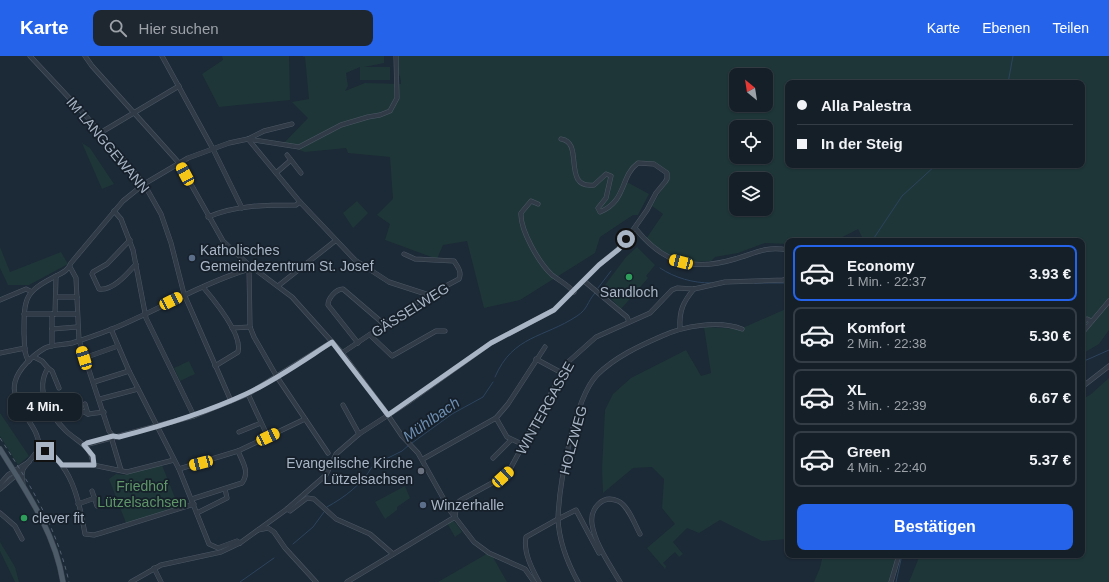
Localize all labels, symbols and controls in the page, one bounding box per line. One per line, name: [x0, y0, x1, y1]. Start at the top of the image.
search box: [93, 10, 373, 46]
text: Karte: [20, 17, 69, 38]
icon: search: [107, 17, 129, 39]
text: Hier suchen: [139, 20, 219, 37]
text: Karte: [927, 20, 960, 36]
text: Ebenen: [982, 20, 1030, 36]
text: Teilen: [1052, 20, 1089, 36]
north arrow: [729, 68, 773, 112]
map controls: [729, 68, 773, 216]
street label: IM LANGGEWANN: [63, 94, 153, 196]
text: Alla Palestra: [821, 97, 911, 114]
button: locate: [729, 120, 773, 164]
text: In der Steig: [821, 135, 903, 152]
car: [174, 161, 196, 187]
button: layers: [729, 172, 773, 216]
route start: [617, 230, 635, 248]
place label: Katholisches Gemeindezentrum St. Josef: [200, 242, 374, 274]
marker: Katholisches Gemeindezentrum St. Josef: [187, 253, 197, 263]
car: [668, 253, 694, 271]
icon: car: [799, 255, 835, 291]
text: Economy: [847, 257, 915, 274]
text: 3.93 €: [1029, 265, 1071, 282]
marker: Sandloch: [624, 272, 634, 282]
text: 1 Min. · 22:37: [847, 274, 927, 289]
street label: GÄSSELWEG: [368, 280, 452, 340]
place label: Sandloch: [600, 284, 658, 300]
car: [158, 290, 184, 312]
icon: car: [799, 317, 835, 353]
text: Komfort: [847, 319, 905, 336]
text: 5.30 €: [1029, 327, 1071, 344]
text: 2 Min. · 22:38: [847, 336, 927, 351]
car: [75, 345, 93, 371]
street label: WINTERGASSE: [513, 359, 577, 457]
icon: car: [799, 379, 835, 415]
text: XL: [847, 381, 866, 398]
text: 6.67 €: [1029, 389, 1071, 406]
callout: 4 Min.: [8, 393, 82, 421]
water label: Mühlbach: [399, 393, 463, 445]
text: 3 Min. · 22:39: [847, 398, 927, 413]
text: 4 Min.: [27, 399, 63, 414]
street label: HOLZWEG: [556, 404, 590, 476]
car: [255, 426, 281, 448]
icon: car: [799, 441, 835, 477]
route end: [36, 442, 54, 460]
text: Green: [847, 443, 890, 460]
text: 5.37 €: [1029, 451, 1071, 468]
car: [188, 454, 214, 472]
place label: Evangelische Kirche Lützelsachsen: [286, 455, 413, 487]
text: 4 Min. · 22:40: [847, 460, 927, 475]
car: [490, 465, 516, 489]
marker: Evangelische Kirche Lützelsachsen: [416, 466, 426, 476]
park label: Friedhof Lützelsachsen: [97, 478, 187, 510]
place label: Winzerhalle: [431, 497, 504, 513]
marker: Winzerhalle: [418, 500, 428, 510]
button: Bestätigen: [797, 504, 1073, 550]
place label: clever fit: [32, 510, 84, 526]
marker: clever fit: [19, 513, 29, 523]

